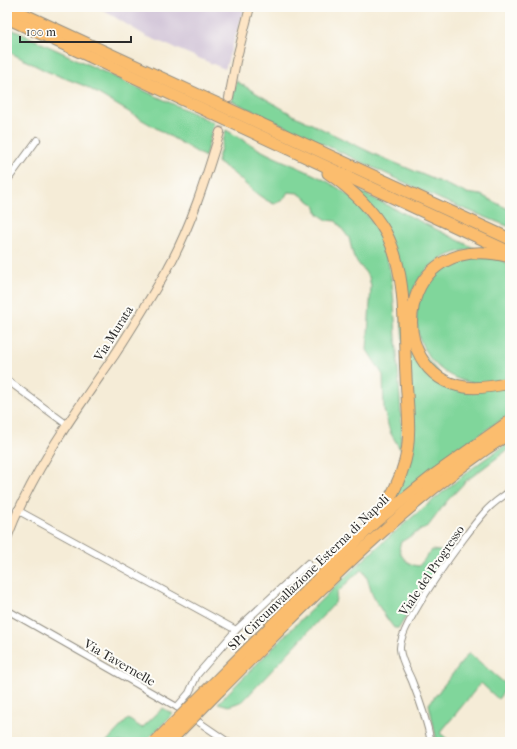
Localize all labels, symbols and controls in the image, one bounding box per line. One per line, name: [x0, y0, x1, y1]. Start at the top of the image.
scale bar: [20, 18, 131, 44]
text: 100 m: [26, 25, 56, 39]
street label: Via Murata: [90, 302, 137, 365]
street label: SP1 Circumvallazione Esterna di Napoli: [225, 491, 392, 653]
street label: Viale del Progresso: [395, 522, 467, 619]
street label: Via Tavernelle: [80, 635, 159, 689]

